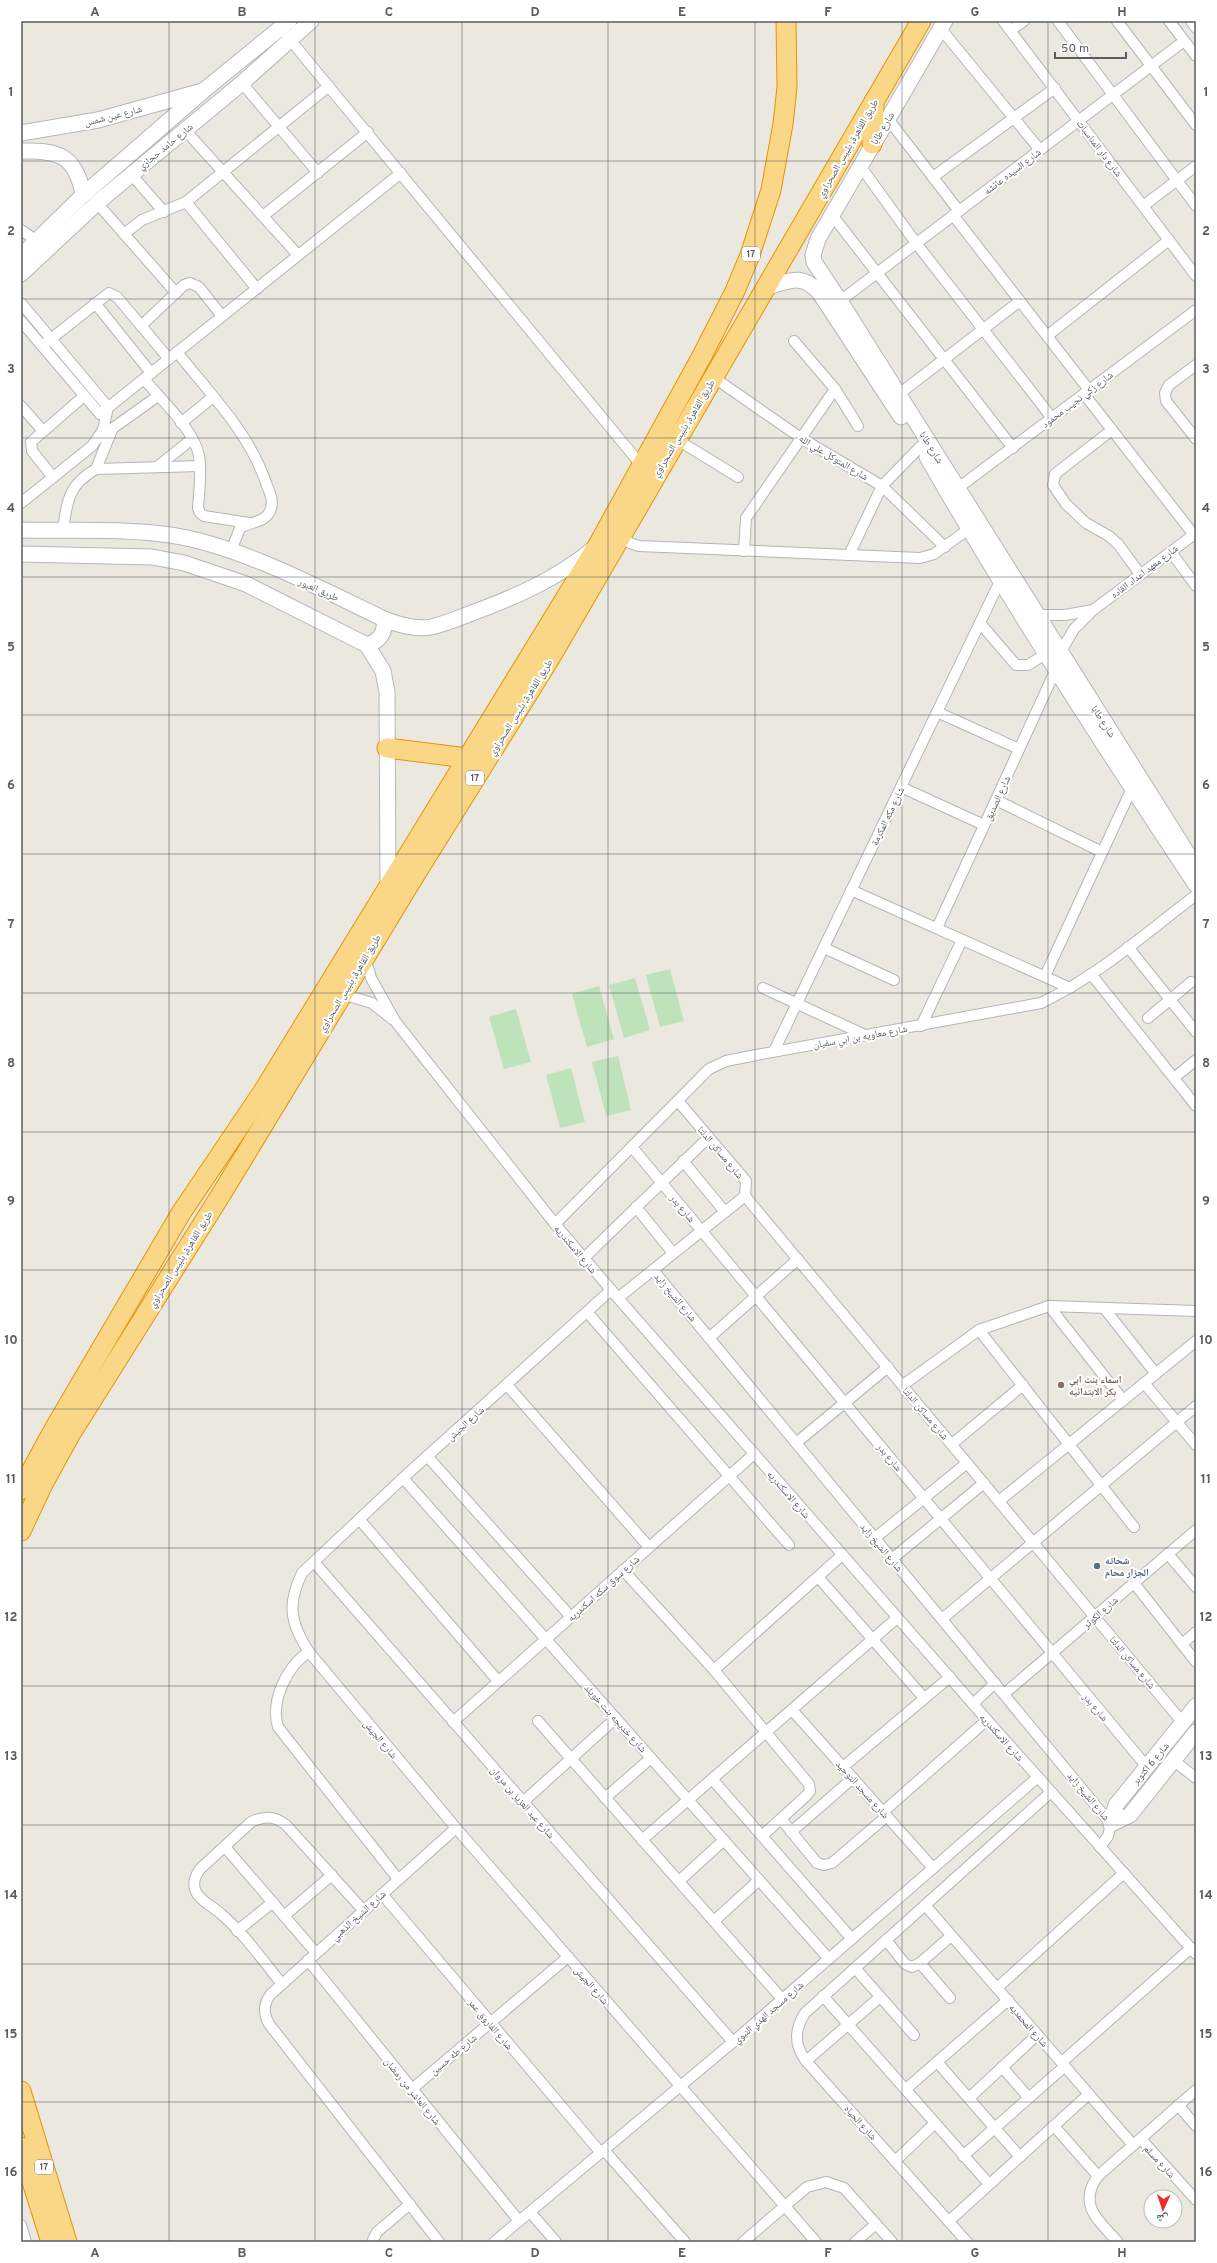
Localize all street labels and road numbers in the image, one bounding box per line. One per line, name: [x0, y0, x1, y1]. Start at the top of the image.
street label: طريق القاهرة, بلبيس الصحراوي: [815, 97, 883, 201]
street label: شارع عين شمس: [83, 103, 144, 130]
street label: شارع طابا: [868, 110, 898, 147]
street label: شارع دار المناسبات: [1073, 118, 1125, 180]
street label: شارع حامد حجازي: [136, 121, 197, 174]
street label: شارع السيده عائشه: [982, 146, 1045, 198]
road number: 17: [742, 247, 760, 261]
street label: شارع زكي نجيب محمود: [1040, 369, 1117, 432]
street label: طريق القاهرة, بلبيس الصحراوي: [650, 377, 719, 480]
street label: شارع طابا: [916, 429, 946, 467]
street label: شارع المتوكل علي الله: [796, 432, 871, 485]
street label: شارع معهد اعداد القاده: [1109, 542, 1182, 602]
street label: طريق العبور: [295, 575, 341, 605]
street label: طريق القاهرة, بلبيس الصحراوي: [486, 657, 557, 759]
street label: شارع طابا: [1088, 703, 1118, 741]
road number: 17: [466, 771, 484, 785]
street label: شارع الصديق: [982, 774, 1015, 823]
street label: شارع مكه المكرمة: [869, 785, 908, 848]
street label: طريق القاهرة, بلبيس الصحراوي: [316, 932, 385, 1035]
street label: شارع معاويه بن ابي سفيان: [812, 1023, 909, 1053]
street label: شارع مساكن الدلتا: [694, 1124, 746, 1182]
street label: شارع بدر: [666, 1191, 698, 1226]
street label: طريق القاهرة, بلبيس الصحراوي: [146, 1209, 217, 1311]
street label: شارع الاسكندريه: [551, 1223, 599, 1277]
street label: شارع الشيخ زايد: [651, 1271, 699, 1325]
street label: شارع مساكن الدلتا: [899, 1385, 951, 1443]
street label: شارع الجيش: [444, 1404, 488, 1444]
street label: شارع بدر: [873, 1440, 905, 1475]
street label: شارع الاسكندريه: [763, 1468, 813, 1522]
street label: شارع الشيخ زايد: [857, 1521, 905, 1575]
street label: شارع سوق سكه اسكندريه: [565, 1553, 643, 1625]
street label: شارع الكوثر: [1080, 1594, 1122, 1633]
street label: شارع مساكن الدلتا: [1106, 1634, 1158, 1692]
street label: شارع خديجه بنت خويلد: [581, 1682, 649, 1756]
street label: شارع بدر: [1079, 1690, 1111, 1725]
street label: شارع الاسكندريه: [976, 1712, 1026, 1765]
street label: شارع الجيش: [360, 1718, 400, 1762]
street label: شارع 6 اكتوبر: [1129, 1740, 1173, 1789]
street label: شارع مسجد التوحيد: [832, 1758, 892, 1822]
street label: شارع عبد العزيز بن مروان: [487, 1764, 557, 1842]
street label: شارع الشيخ زايد: [1064, 1770, 1112, 1824]
street label: شارع الشيخ الذهبي: [329, 1888, 390, 1945]
street label: شارع الجيش: [571, 1964, 611, 2008]
street label: شارع مسجد الهدي النبوي: [731, 1979, 808, 2048]
street label: شارع الفاروق عمر: [464, 1996, 515, 2054]
street label: شارع المحمديه: [1005, 2002, 1051, 2051]
street label: شارع طه حسين: [428, 2031, 480, 2079]
street label: شارع العاشر من رمضان: [381, 2056, 443, 2129]
street label: شارع الحياه: [841, 2103, 879, 2144]
street label: شارع مسلم: [1140, 2143, 1178, 2181]
road number: 17: [35, 2160, 53, 2174]

